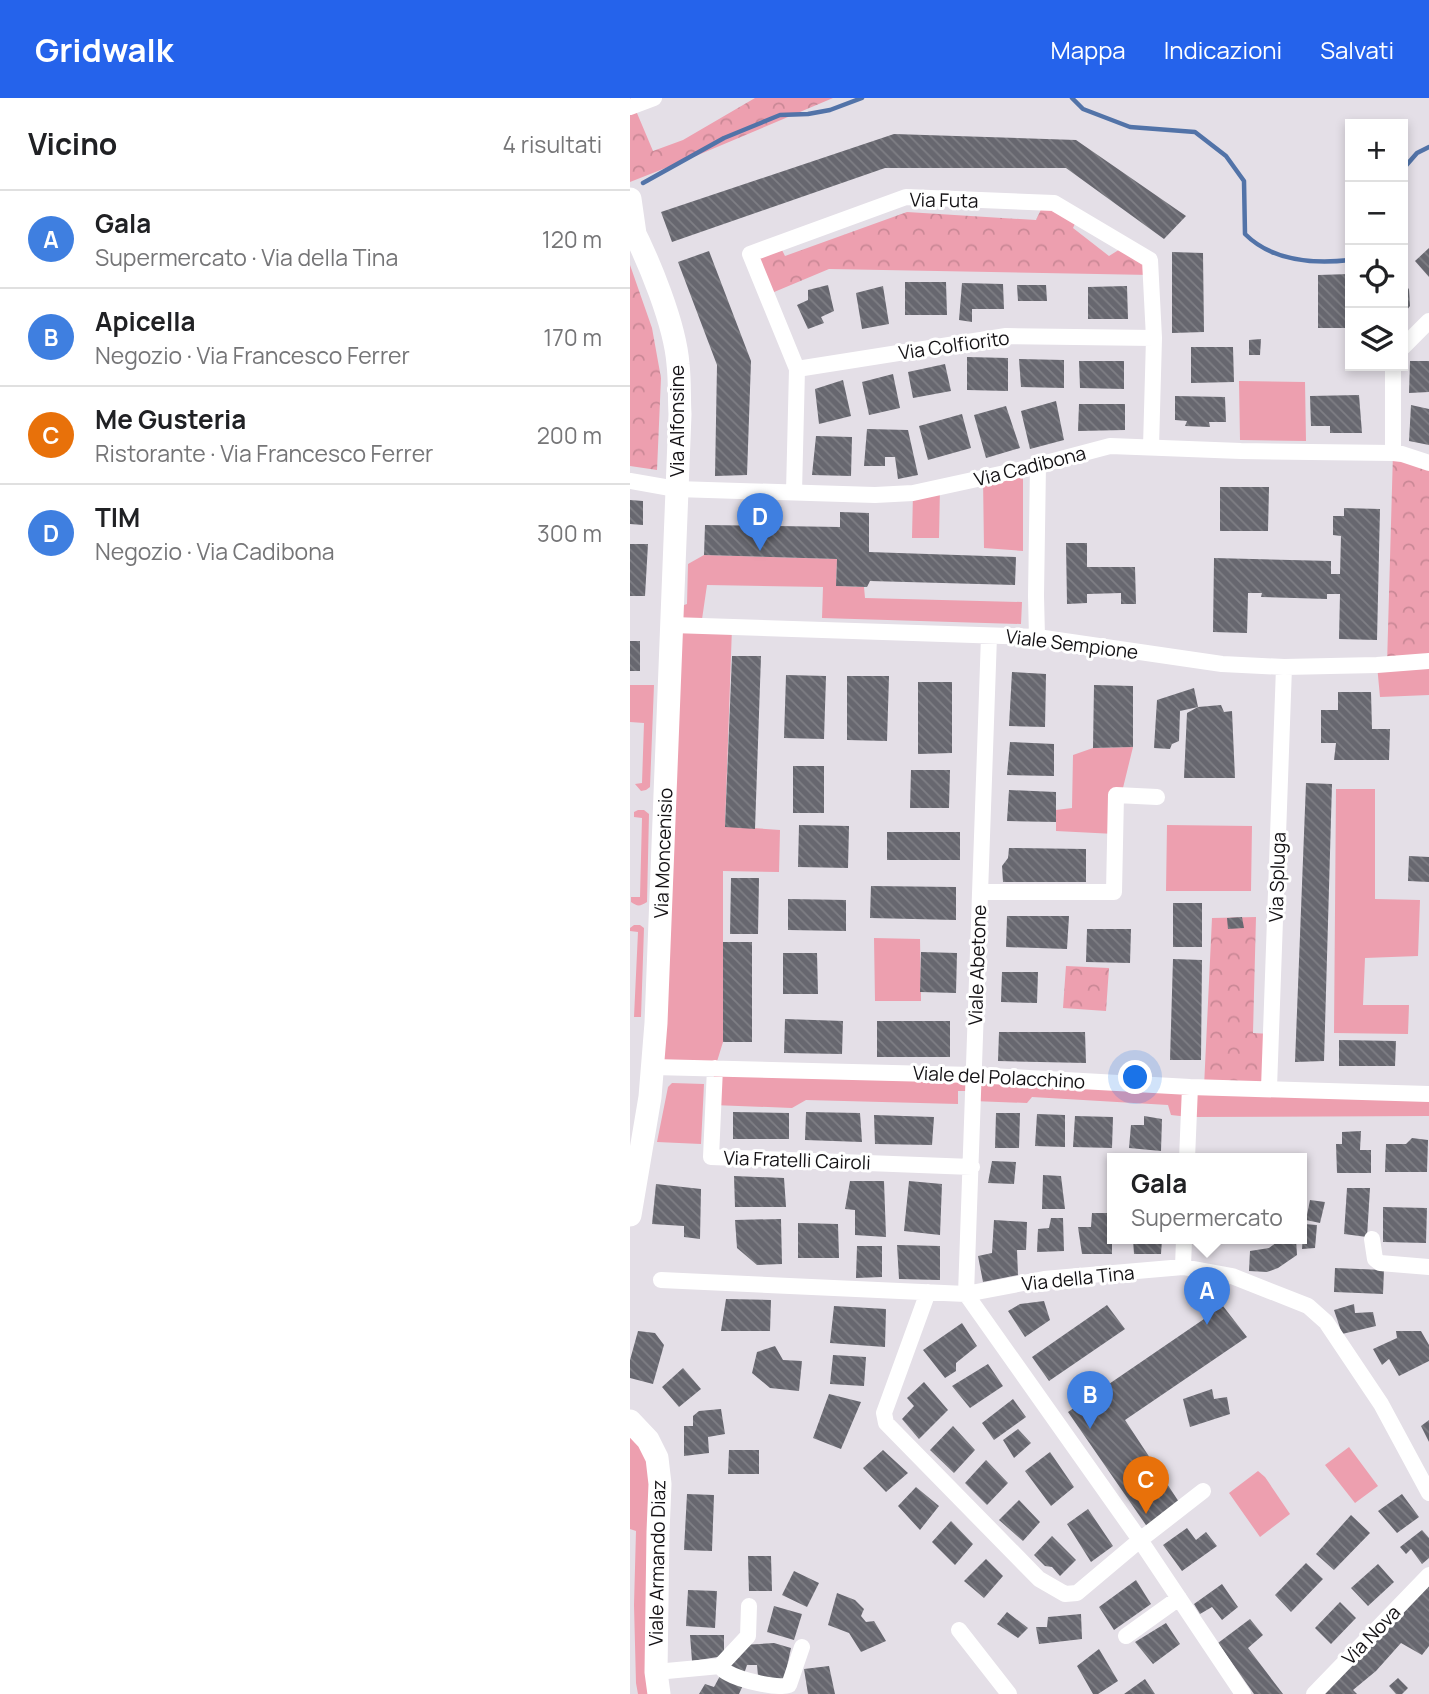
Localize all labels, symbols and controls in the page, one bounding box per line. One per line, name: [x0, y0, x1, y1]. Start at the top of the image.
text: Gridwalk: [35, 27, 173, 72]
text: Mappa: [1050, 33, 1126, 66]
text: Indicazioni: [1164, 33, 1282, 66]
text: Salvati: [1320, 33, 1394, 66]
map controls: [1345, 119, 1408, 371]
button: +: [1345, 119, 1408, 182]
text: Vicino: [28, 123, 117, 164]
text: 4 risultati: [503, 128, 602, 160]
button: −: [1345, 182, 1408, 245]
street label: Via Futa: [909, 186, 979, 214]
text: Gala: [95, 205, 151, 241]
text: A: [43, 223, 59, 255]
text: 120 m: [542, 223, 602, 255]
text: Supermercato · Via della Tina: [95, 241, 398, 273]
button: locate: [1345, 245, 1408, 308]
text: Apicella: [95, 303, 196, 339]
button: layers: [1345, 308, 1408, 371]
text: B: [44, 321, 58, 353]
text: 170 m: [543, 321, 602, 353]
street label: Via Colfiorito: [897, 324, 1011, 366]
text: Negozio · Via Francesco Ferrer: [95, 339, 410, 371]
street label: Via Alfonsine: [664, 365, 690, 477]
text: Me Gusteria: [95, 401, 246, 437]
text: C: [43, 419, 60, 451]
text: 200 m: [537, 419, 602, 451]
text: Ristorante · Via Francesco Ferrer: [95, 437, 433, 469]
street label: Via Cadibona: [972, 440, 1088, 492]
pin: D: [737, 493, 783, 551]
text: TIM: [95, 499, 140, 535]
text: D: [43, 517, 59, 549]
text: 300 m: [537, 517, 602, 549]
text: Negozio · Via Cadibona: [95, 535, 335, 567]
street label: Viale Sempione: [1004, 623, 1140, 665]
street label: Via Moncenisio: [648, 787, 678, 919]
street label: Via Spluga: [1262, 831, 1292, 923]
street label: Viale Abetone: [962, 904, 992, 1026]
street label: Viale del Polacchino: [912, 1060, 1086, 1094]
your location: [1118, 1060, 1152, 1094]
street label: Via Fratelli Cairoli: [723, 1144, 871, 1176]
popup: [1107, 1153, 1307, 1244]
text: Gala: [1131, 1165, 1187, 1201]
text: Supermercato: [1131, 1201, 1283, 1233]
street label: Via della Tina: [1020, 1259, 1136, 1297]
pin: A: [1184, 1267, 1230, 1325]
pin: B: [1067, 1371, 1113, 1429]
pin: C: [1123, 1456, 1169, 1514]
street label: Viale Armando Diaz: [643, 1480, 671, 1646]
street label: Via Nova: [1336, 1600, 1406, 1670]

